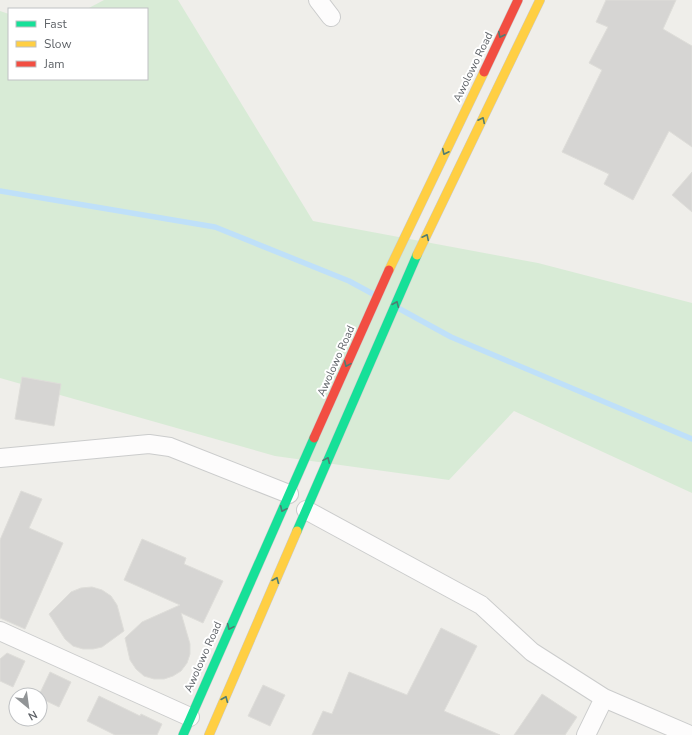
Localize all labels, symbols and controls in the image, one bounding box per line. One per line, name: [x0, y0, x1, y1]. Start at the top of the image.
legend: [8, 8, 148, 80]
text: Fast: [44, 16, 67, 32]
street label: Awolowo Road: [450, 30, 496, 104]
one-way arrow: [498, 31, 506, 38]
text: Slow: [44, 36, 72, 52]
text: Jam: [43, 56, 65, 72]
one-way arrow: [477, 116, 485, 124]
one-way arrow: [442, 148, 450, 156]
one-way arrow: [421, 233, 429, 241]
one-way arrow: [391, 301, 399, 308]
street label: Awolowo Road: [314, 323, 358, 399]
one-way arrow: [344, 361, 352, 368]
one-way arrow: [322, 457, 330, 465]
one-way arrow: [280, 504, 288, 512]
one-way arrow: [271, 576, 279, 584]
street label: Awolowo Road: [181, 619, 225, 695]
one-way arrow: [227, 623, 235, 631]
north arrow: [8, 687, 48, 727]
one-way arrow: [220, 696, 228, 703]
text: N: [25, 707, 40, 724]

